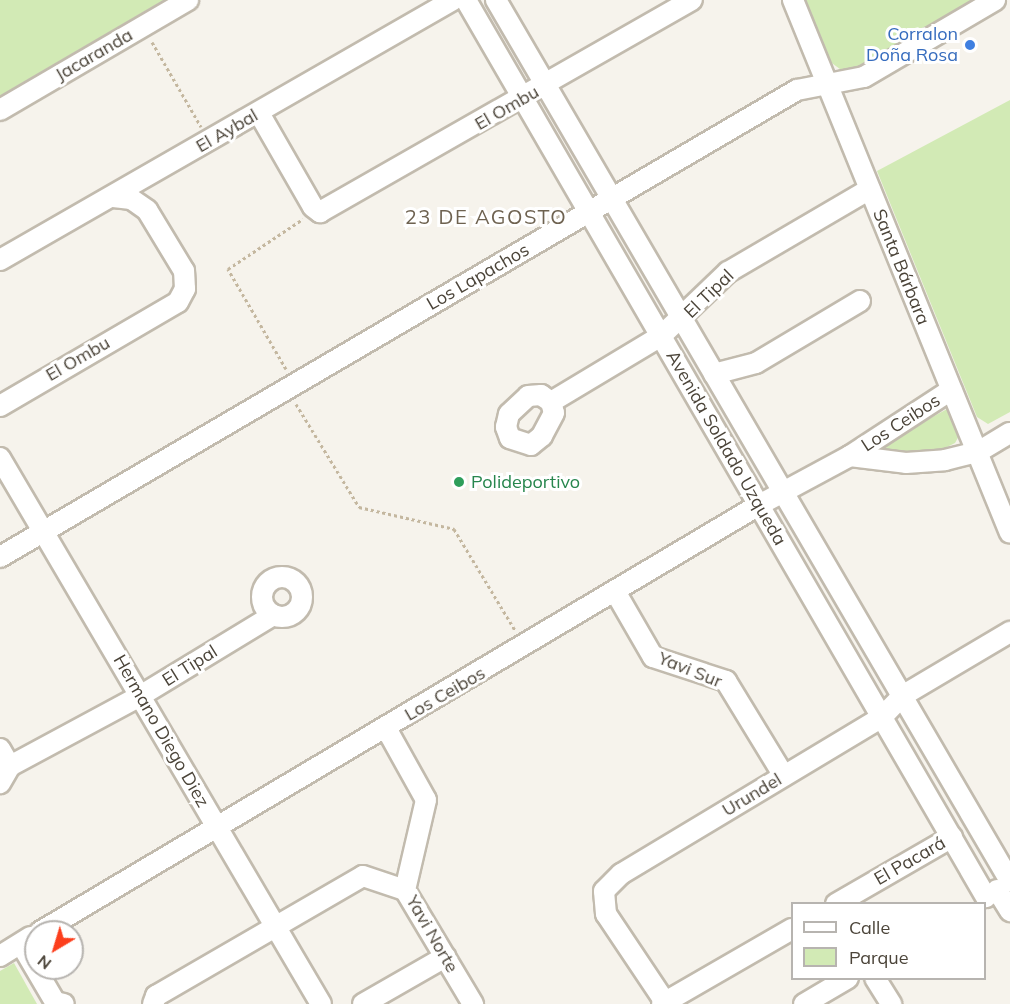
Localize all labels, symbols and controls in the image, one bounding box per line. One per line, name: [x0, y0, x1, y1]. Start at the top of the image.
street label: Jacaranda: [51, 24, 137, 86]
place label: Corralon Doña Rosa: [866, 24, 958, 66]
marker: Corralon Doña Rosa: [963, 38, 977, 52]
street label: El Ombu: [471, 81, 543, 135]
street label: El Aybal: [192, 105, 262, 157]
district label: 23 DE AGOSTO: [405, 204, 567, 228]
street label: Santa Bárbara: [868, 206, 934, 328]
street label: Los Lapachos: [423, 239, 533, 315]
street label: El Tipal: [680, 265, 738, 323]
street label: El Ombu: [42, 332, 114, 386]
street label: Avenida Soldado Uzqueda: [661, 347, 791, 549]
street label: Los Ceibos: [858, 390, 944, 456]
place label: Polideportivo: [471, 471, 580, 493]
marker: Polideportivo: [452, 475, 466, 489]
street label: El Tipal: [159, 641, 221, 691]
street label: Yavi Sur: [655, 647, 725, 693]
street label: Hermano Diego Diez: [109, 651, 213, 811]
street label: Los Ceibos: [401, 662, 489, 726]
street label: Urundel: [718, 769, 786, 821]
street label: El Pacará: [871, 832, 949, 890]
street label: Yavi Norte: [401, 892, 463, 976]
legend: [791, 902, 986, 980]
text: Calle: [849, 916, 890, 939]
north arrow: [24, 920, 84, 980]
text: Parque: [849, 946, 908, 969]
text: N: [33, 951, 55, 974]

